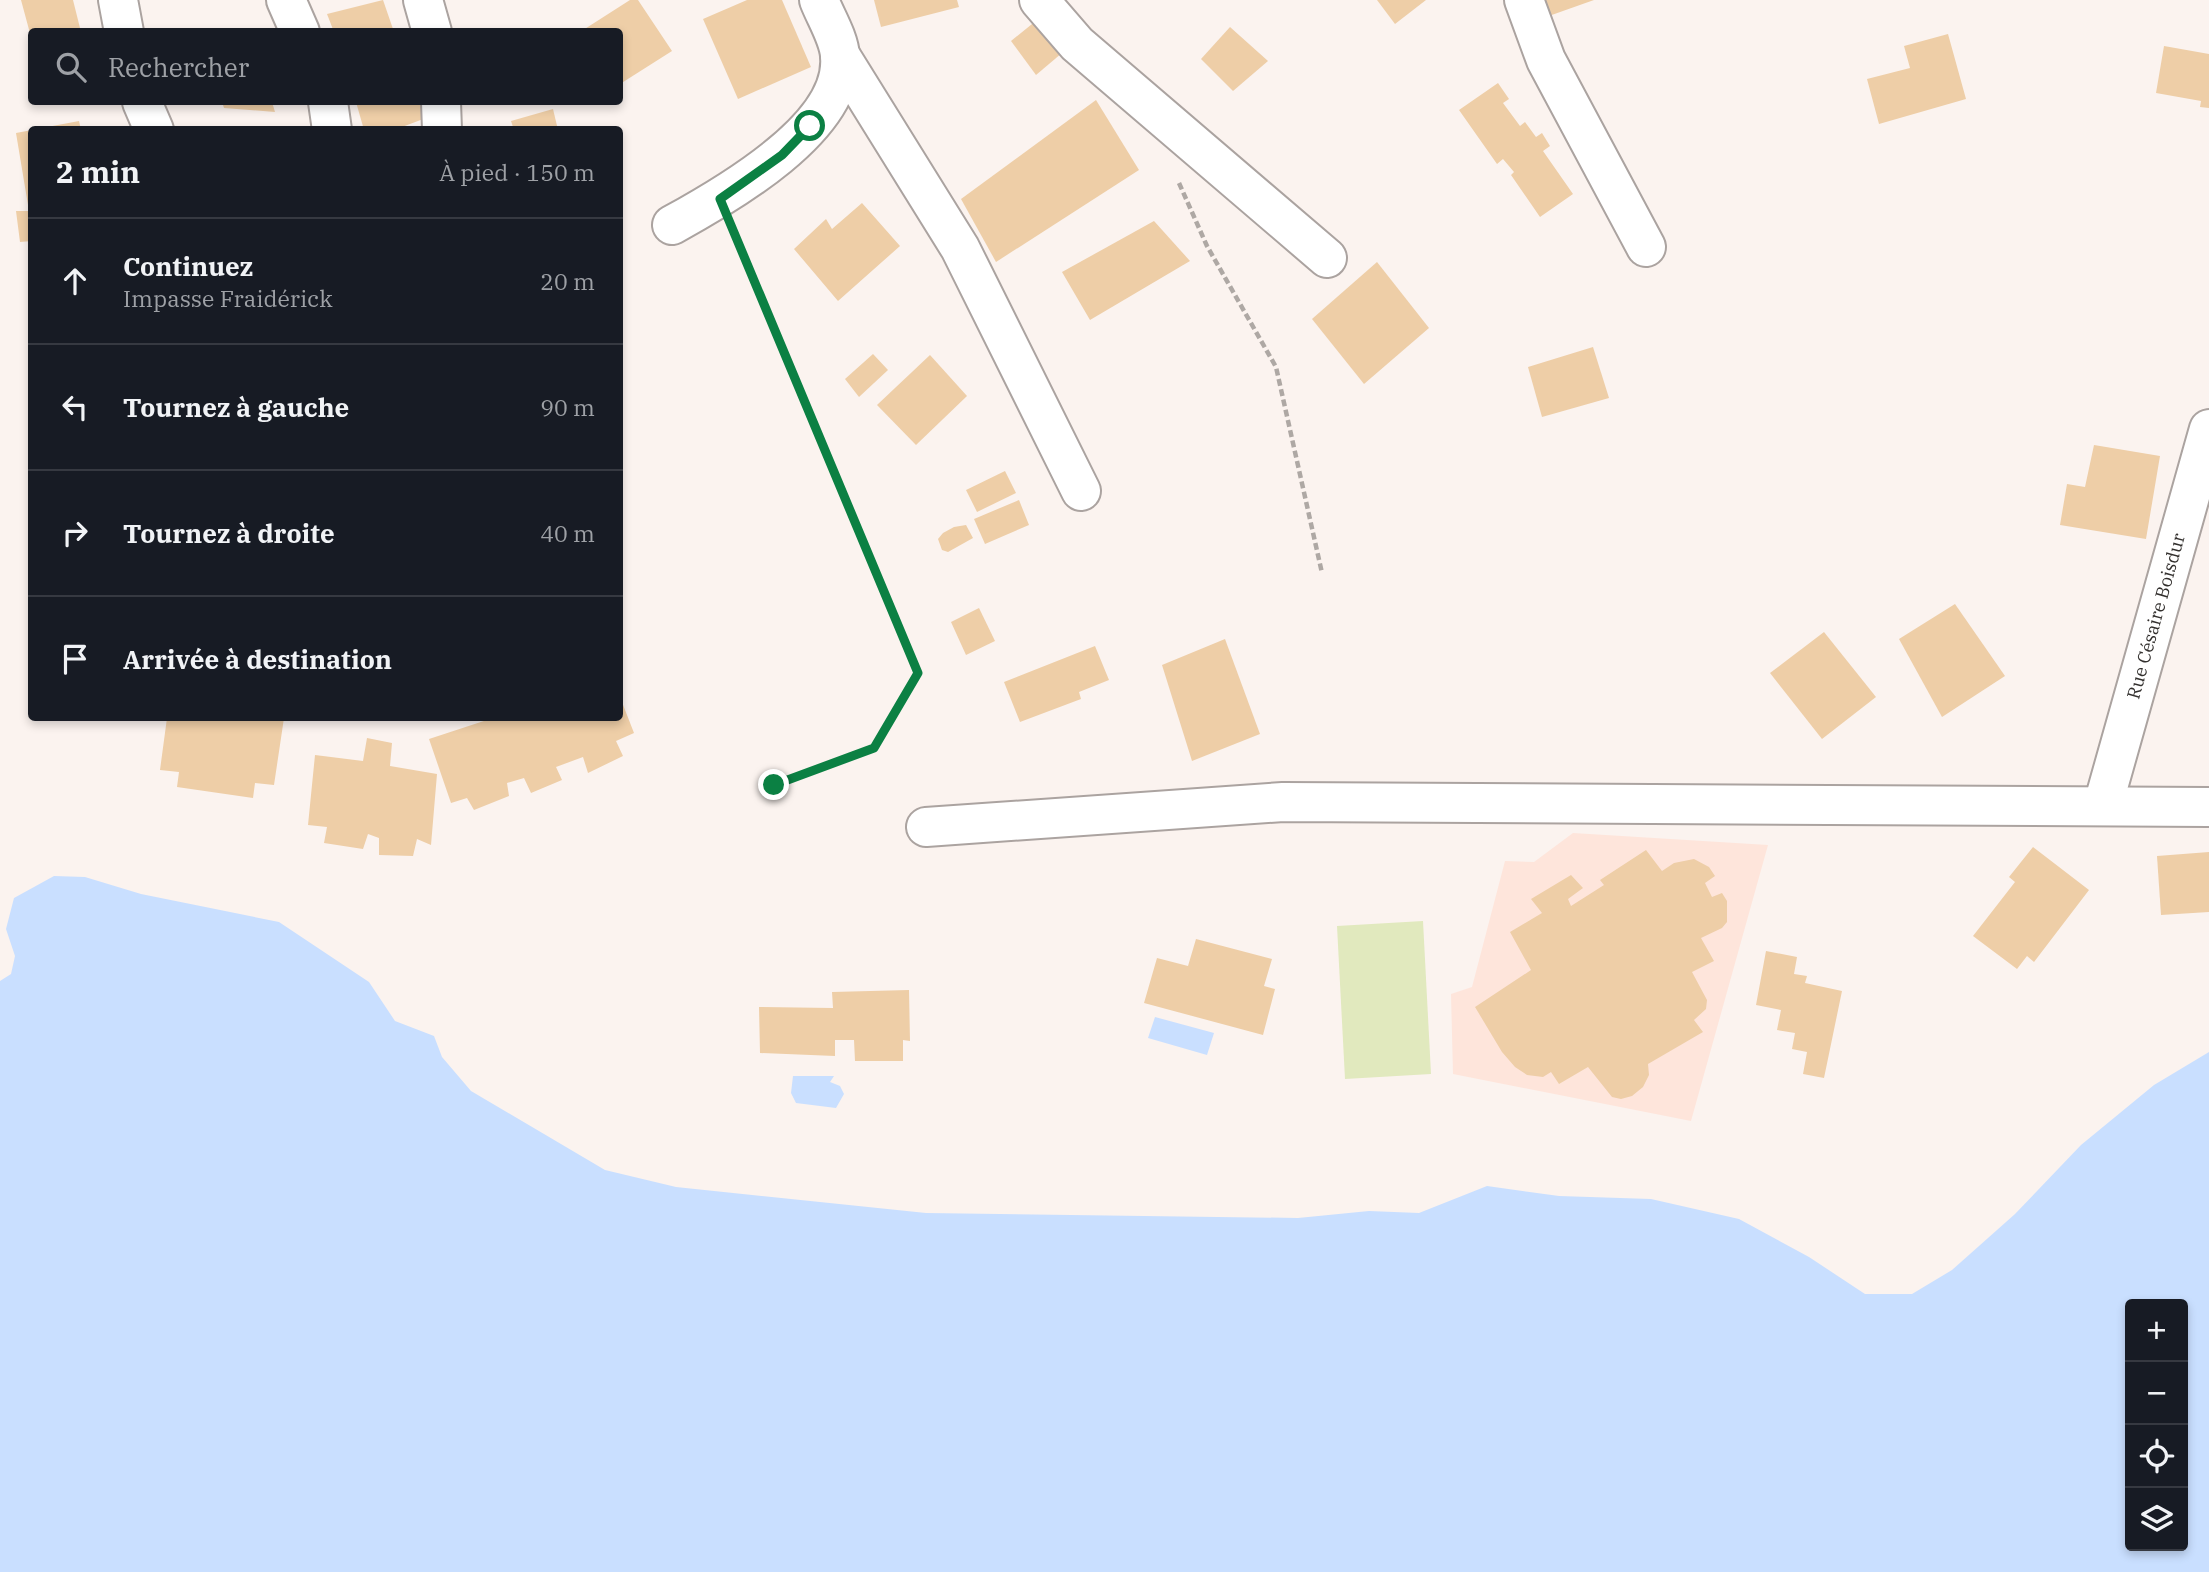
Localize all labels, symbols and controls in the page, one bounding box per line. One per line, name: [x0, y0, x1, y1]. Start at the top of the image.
search box: [28, 28, 623, 105]
icon: search: [52, 48, 90, 86]
text: Rechercher: [108, 50, 249, 84]
route start: [794, 110, 825, 141]
text: 2 min: [56, 152, 140, 191]
text: À pied · 150 m: [439, 157, 595, 187]
text: Continuez: [123, 249, 253, 283]
icon: ahead: [56, 262, 94, 300]
text: 20 m: [540, 266, 595, 296]
text: Impasse Fraidérick: [123, 283, 333, 313]
icon: left: [56, 388, 94, 426]
text: Tournez à gauche: [123, 390, 349, 424]
text: 90 m: [540, 392, 595, 422]
icon: right: [56, 514, 94, 552]
text: Tournez à droite: [123, 516, 335, 550]
text: 40 m: [540, 518, 595, 548]
street label: Rue Césaire Boisdur: [2121, 531, 2190, 702]
icon: arrive: [56, 640, 94, 678]
text: Arrivée à destination: [123, 642, 392, 676]
route end: [758, 769, 789, 800]
map controls: [2125, 1299, 2188, 1551]
button: +: [2125, 1299, 2188, 1362]
button: −: [2125, 1362, 2188, 1425]
button: locate: [2125, 1425, 2188, 1488]
button: layers: [2125, 1488, 2188, 1551]

